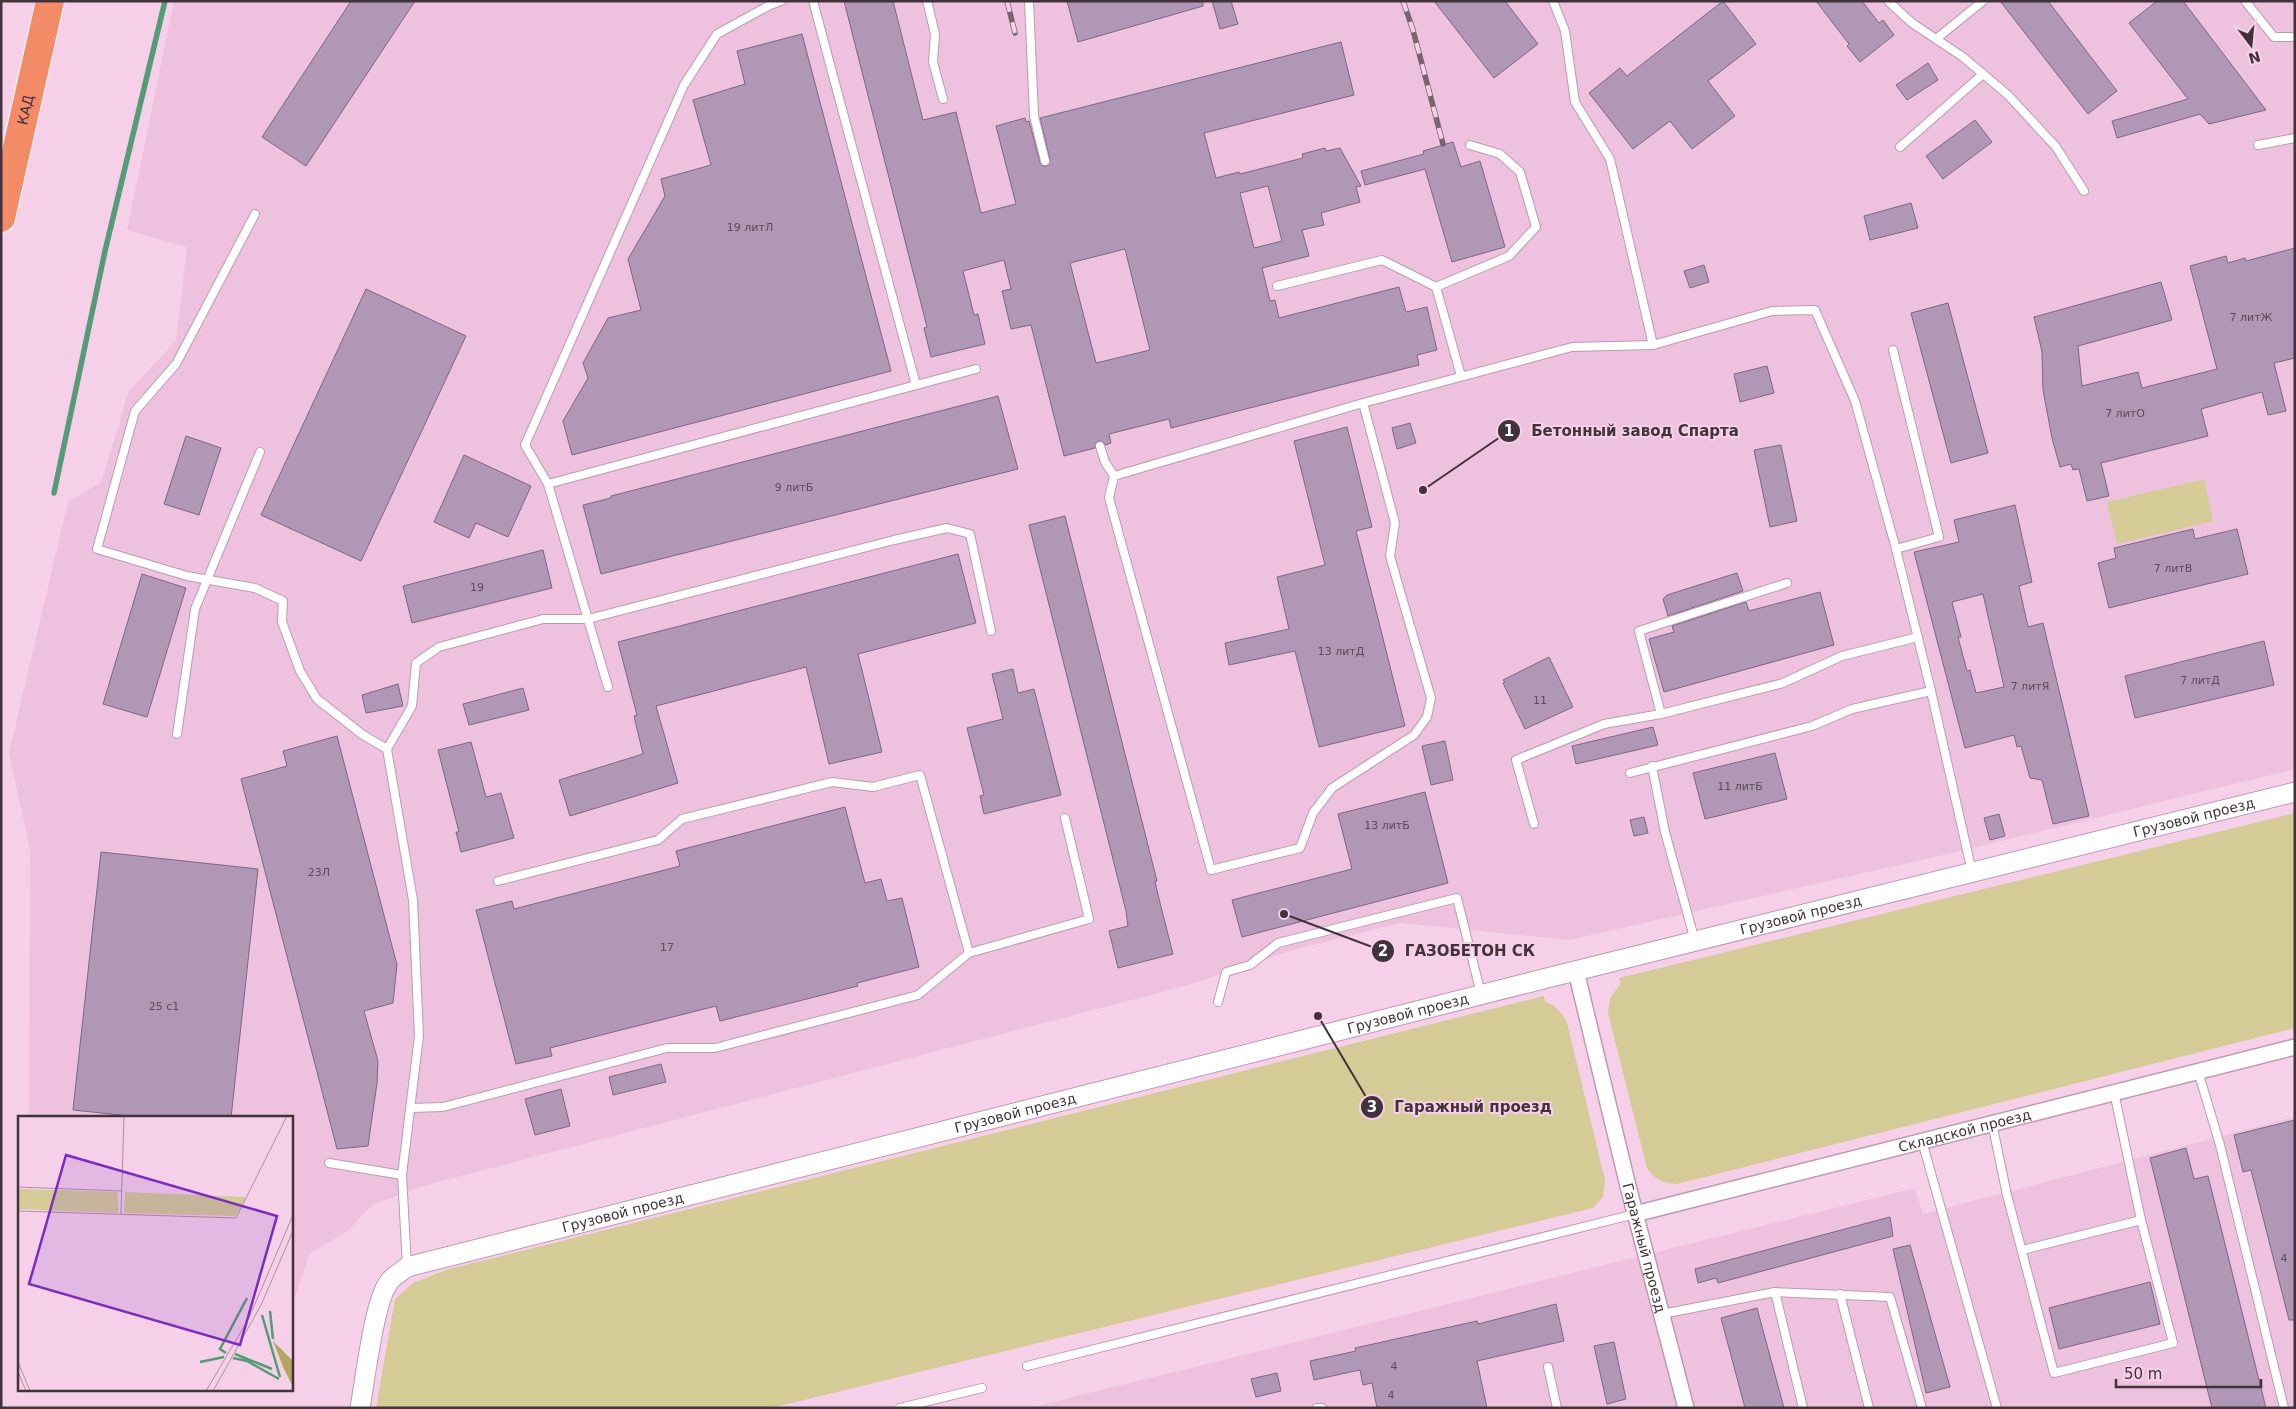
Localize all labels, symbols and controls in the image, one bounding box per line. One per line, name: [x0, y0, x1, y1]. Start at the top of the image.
north arrow: [2226, 20, 2276, 70]
text: N: [2247, 48, 2262, 67]
street label: КАД: [14, 93, 37, 126]
house number: 19 литЛ: [727, 221, 773, 234]
house number: 7 литЖ: [2230, 311, 2273, 324]
house number: 7 литО: [2105, 407, 2145, 420]
callout: Бетонный завод Спарта: [1496, 416, 1749, 446]
text: 1: [1504, 422, 1514, 440]
text: Бетонный завод Спарта: [1531, 422, 1739, 440]
house number: 9 литБ: [775, 481, 813, 494]
house number: 7 литВ: [2154, 562, 2192, 575]
house number: 19: [470, 581, 484, 594]
house number: 13 литД: [1318, 645, 1365, 658]
house number: 7 литД: [2180, 674, 2220, 687]
house number: 7 литЯ: [2011, 680, 2049, 693]
house number: 11: [1533, 694, 1547, 707]
house number: 11 литБ: [1717, 780, 1763, 793]
street label: Грузовой проезд: [2131, 794, 2256, 840]
house number: 13 литБ: [1364, 819, 1410, 832]
house number: 23Л: [308, 866, 330, 879]
street label: Грузовой проезд: [1738, 892, 1863, 938]
callout: ГАЗОБЕТОН СК: [1370, 936, 1546, 966]
house number: 17: [660, 941, 674, 954]
text: 2: [1378, 942, 1388, 960]
text: ГАЗОБЕТОН СК: [1405, 942, 1536, 960]
street label: Грузовой проезд: [1346, 990, 1470, 1036]
house number: 25 с1: [149, 1000, 179, 1013]
street label: Грузовой проезд: [953, 1090, 1078, 1136]
callout: Гаражный проезд: [1359, 1092, 1562, 1122]
text: 3: [1367, 1098, 1377, 1116]
text: Гаражный проезд: [1394, 1098, 1552, 1116]
street label: Складской проезд: [1897, 1106, 2033, 1155]
inset map: [18, 1116, 292, 1392]
street label: Гаражный проезд: [1620, 1181, 1669, 1314]
street label: Грузовой проезд: [560, 1189, 685, 1235]
house number: 4: [2281, 1252, 2288, 1265]
scale bar: [2116, 1356, 2261, 1388]
house number: 4: [1391, 1360, 1398, 1373]
text: 50 m: [2124, 1365, 2162, 1383]
house number: 4: [1388, 1389, 1395, 1402]

